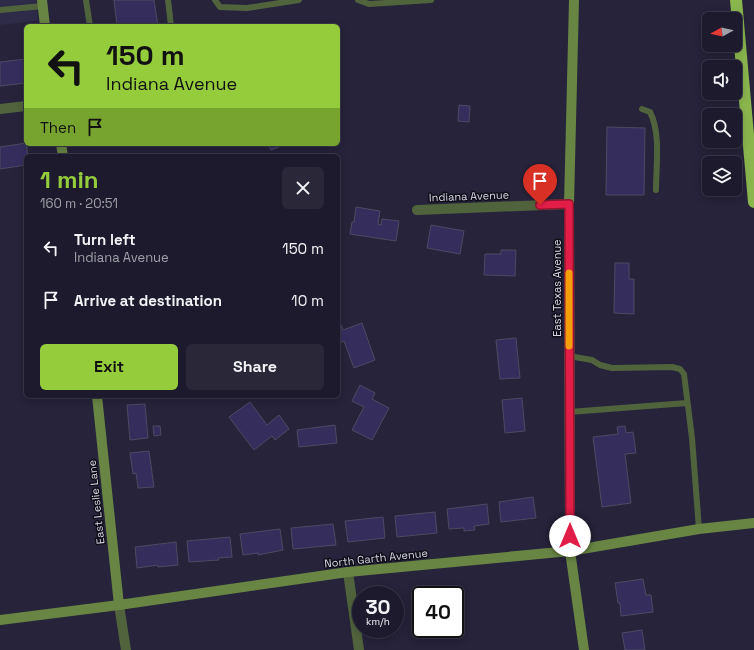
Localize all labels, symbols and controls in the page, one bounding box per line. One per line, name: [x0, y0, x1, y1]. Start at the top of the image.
north arrow: [702, 12, 742, 52]
map controls: [702, 12, 742, 196]
text: 150 m: [106, 37, 185, 73]
icon: left: [40, 40, 92, 92]
button: sound: [702, 60, 742, 100]
text: Indiana Avenue: [106, 72, 237, 95]
button: search: [702, 108, 742, 148]
icon: arrive: [84, 116, 106, 138]
text: Then: [40, 118, 76, 137]
button: layers: [702, 156, 742, 196]
text: 1 min: [40, 164, 99, 195]
pin: [523, 164, 557, 205]
button: close: [282, 167, 324, 209]
icon: arrive: [529, 170, 551, 192]
street label: Indiana Avenue: [429, 188, 509, 204]
text: 160 m · 20:51: [40, 195, 118, 212]
text: Turn left: [74, 230, 136, 249]
icon: left: [40, 237, 62, 259]
text: 150 m: [282, 239, 324, 258]
street label: East Texas Avenue: [550, 239, 564, 337]
text: Indiana Avenue: [74, 249, 169, 266]
icon: arrive: [40, 289, 62, 311]
text: Arrive at destination: [74, 291, 222, 310]
text: 10 m: [291, 291, 324, 310]
button: Exit: [40, 344, 178, 390]
button: Share: [186, 344, 324, 390]
street label: East Leslie Lane: [85, 459, 107, 545]
position arrow: [549, 515, 591, 557]
street label: North Garth Avenue: [324, 546, 428, 570]
speed limit sign: 40: [412, 586, 464, 638]
text: 30: [365, 594, 391, 620]
text: km/h: [366, 615, 390, 628]

